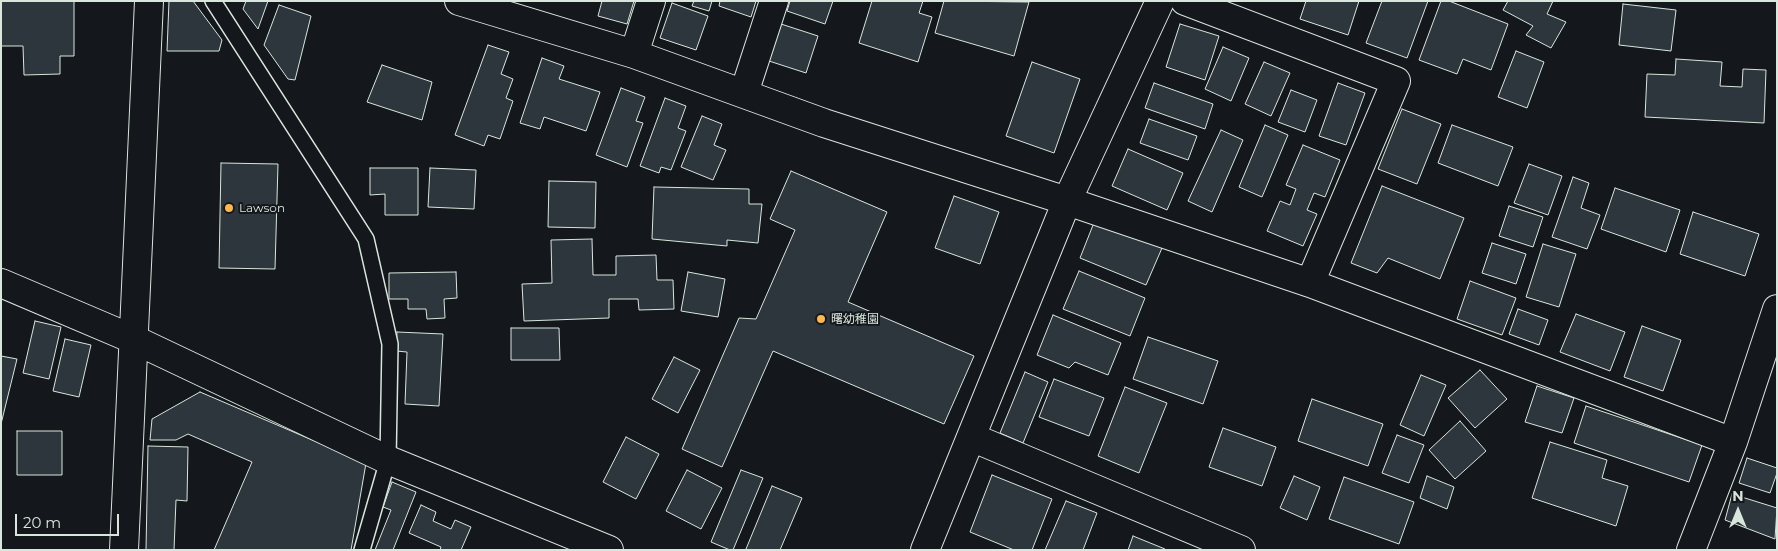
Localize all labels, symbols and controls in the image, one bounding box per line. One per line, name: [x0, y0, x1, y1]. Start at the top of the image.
place label: Lawson: [239, 201, 285, 215]
marker: Lawson: [223, 202, 235, 214]
place label: 曙幼稚園: [831, 312, 879, 326]
marker: 曙幼稚園: [815, 313, 827, 325]
north arrow: [1713, 486, 1763, 536]
text: N: [1732, 487, 1744, 505]
scale bar: [18, 504, 121, 536]
text: 20 m: [23, 513, 61, 532]

